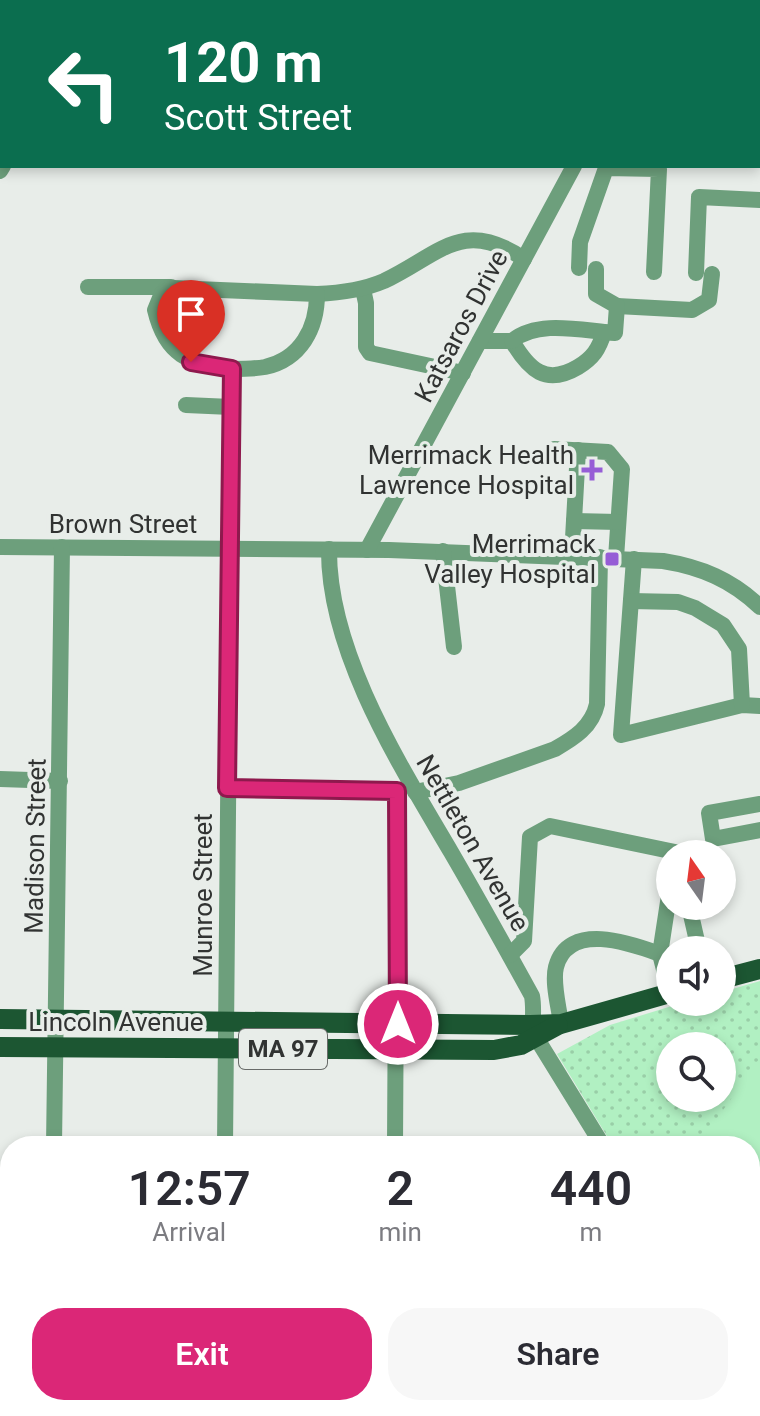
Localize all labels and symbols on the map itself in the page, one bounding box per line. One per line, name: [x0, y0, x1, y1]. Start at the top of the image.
street label: Katsaros Drive: [408, 245, 514, 407]
pin: [157, 280, 225, 362]
place label: Merrimack Health Lawrence Hospital: [359, 440, 574, 500]
marker: Merrimack Health Lawrence Hospital: [581, 459, 603, 481]
street label: Brown Street: [49, 509, 197, 539]
place label: Merrimack Valley Hospital: [424, 529, 597, 589]
marker: Merrimack Valley Hospital: [603, 550, 621, 568]
street label: Nettleton Avenue: [410, 750, 536, 936]
street label: Madison Street: [18, 758, 52, 934]
street label: Munroe Street: [188, 813, 218, 977]
north arrow: [656, 840, 736, 920]
position arrow: [356, 982, 440, 1066]
street label: Lincoln Avenue: [28, 1007, 204, 1037]
road number: MA 97: [239, 1029, 327, 1069]

